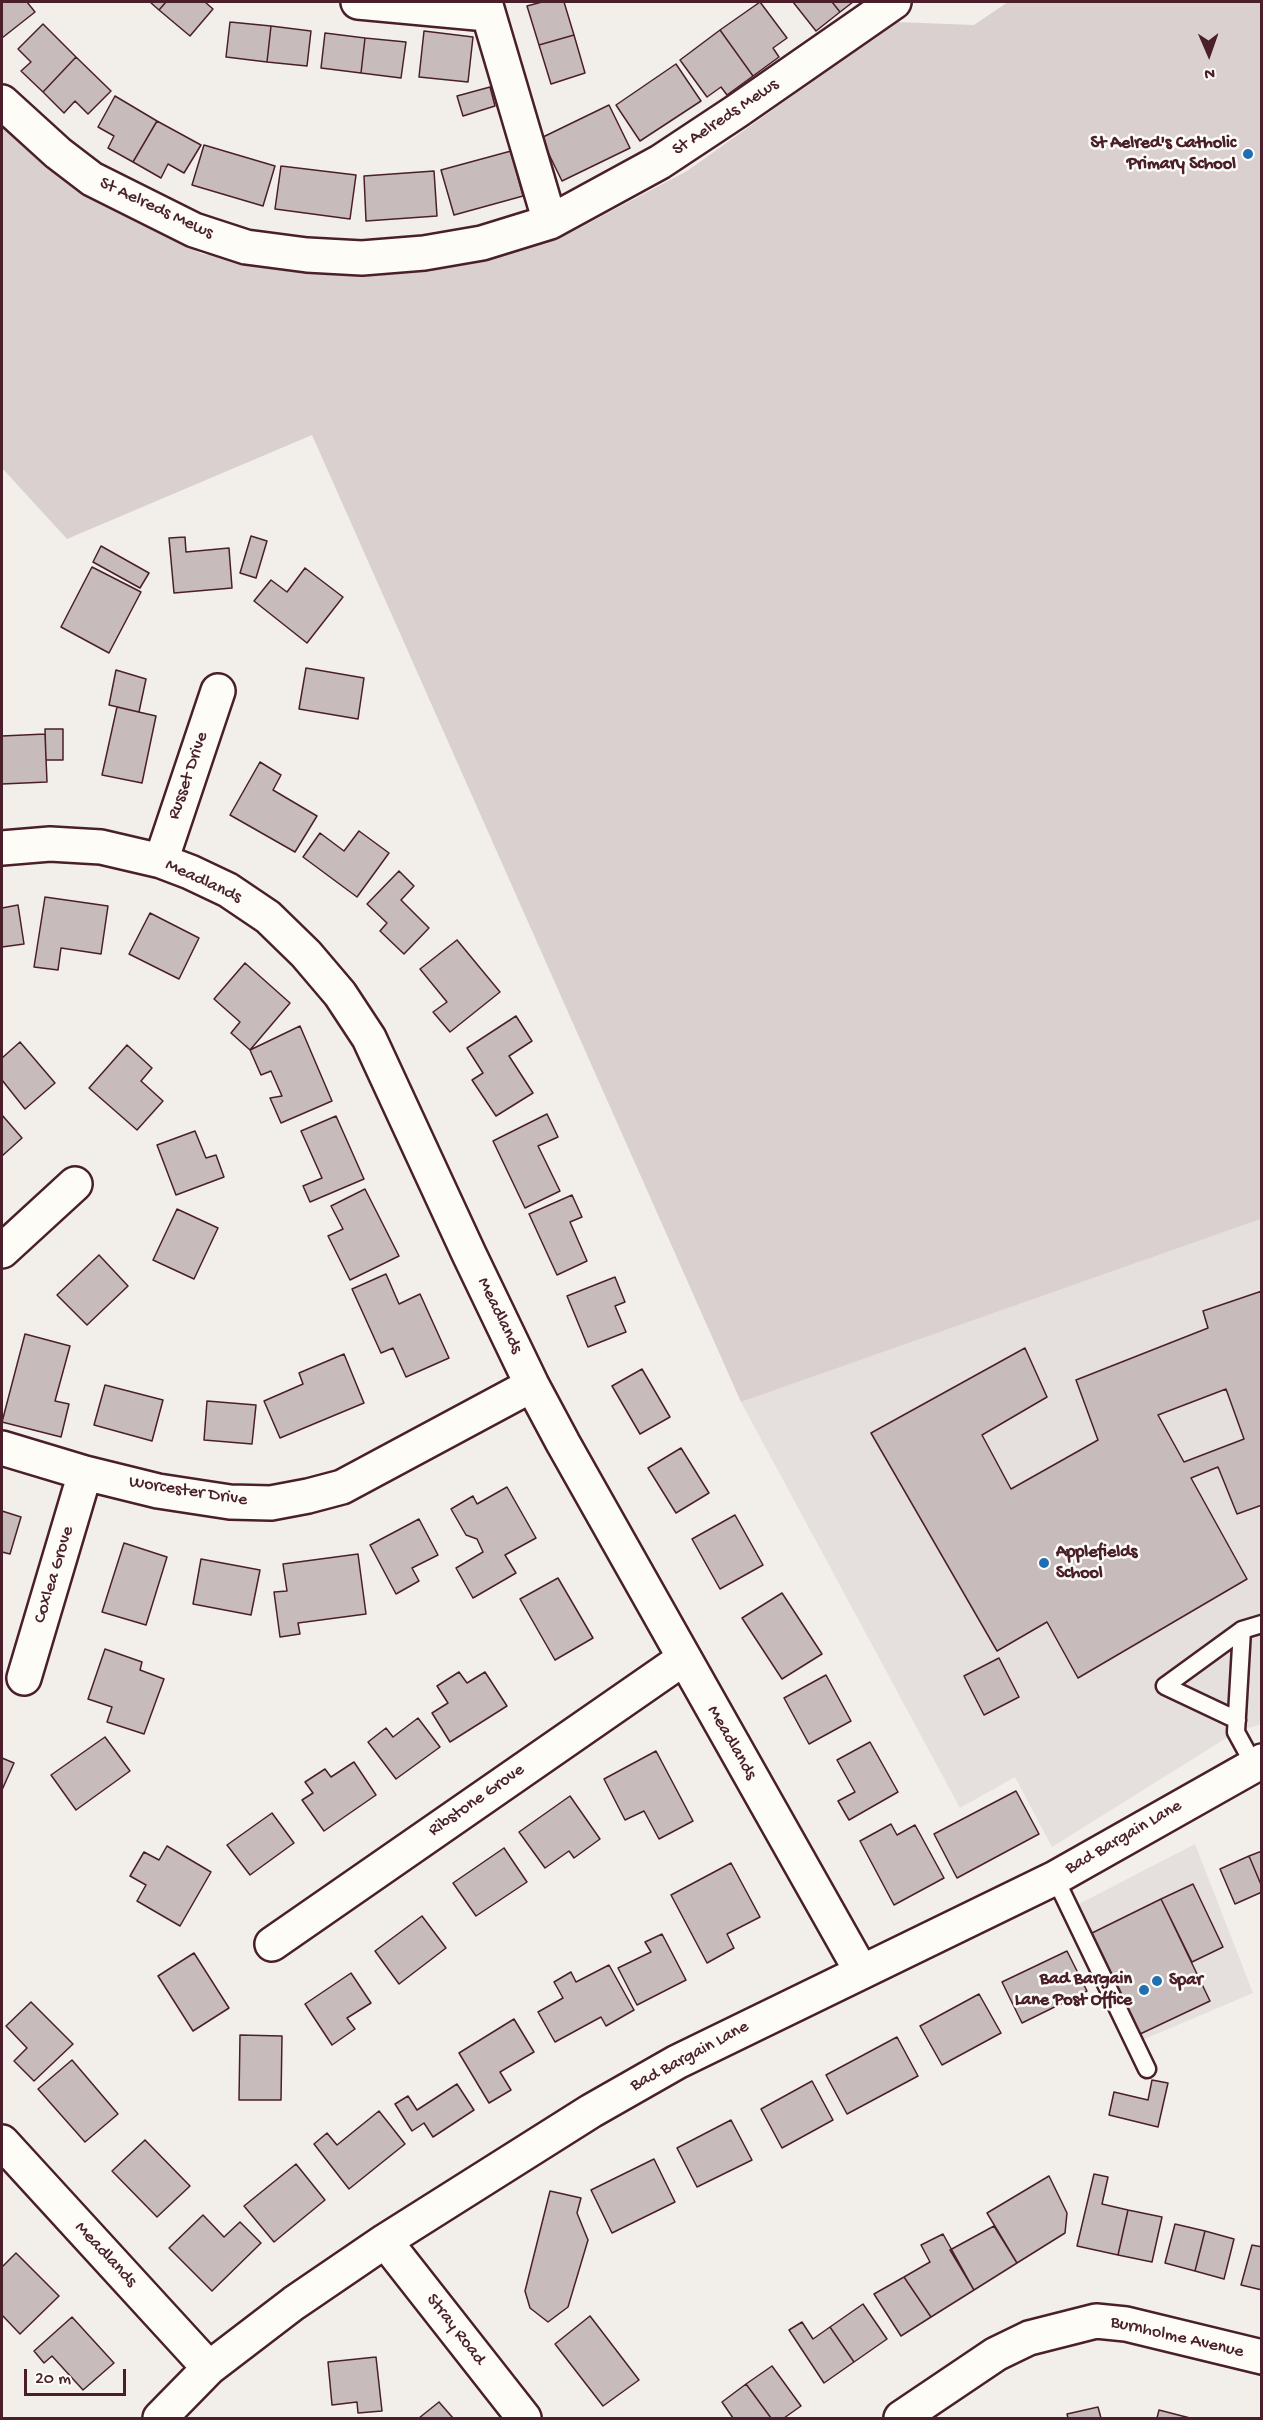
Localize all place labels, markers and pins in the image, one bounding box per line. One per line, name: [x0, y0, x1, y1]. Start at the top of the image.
place label: St Aelred's Catholic Primary School: [1090, 133, 1236, 176]
marker: St Aelred's Catholic Primary School: [1241, 147, 1255, 161]
place label: Applefields School: [1056, 1542, 1137, 1584]
marker: Applefields School: [1037, 1556, 1051, 1570]
place label: Bad Bargain Lane Post Office: [1015, 1969, 1132, 2012]
place label: Spar: [1169, 1970, 1203, 1992]
marker: Spar: [1150, 1974, 1164, 1988]
marker: Bad Bargain Lane Post Office: [1137, 1983, 1151, 1997]

